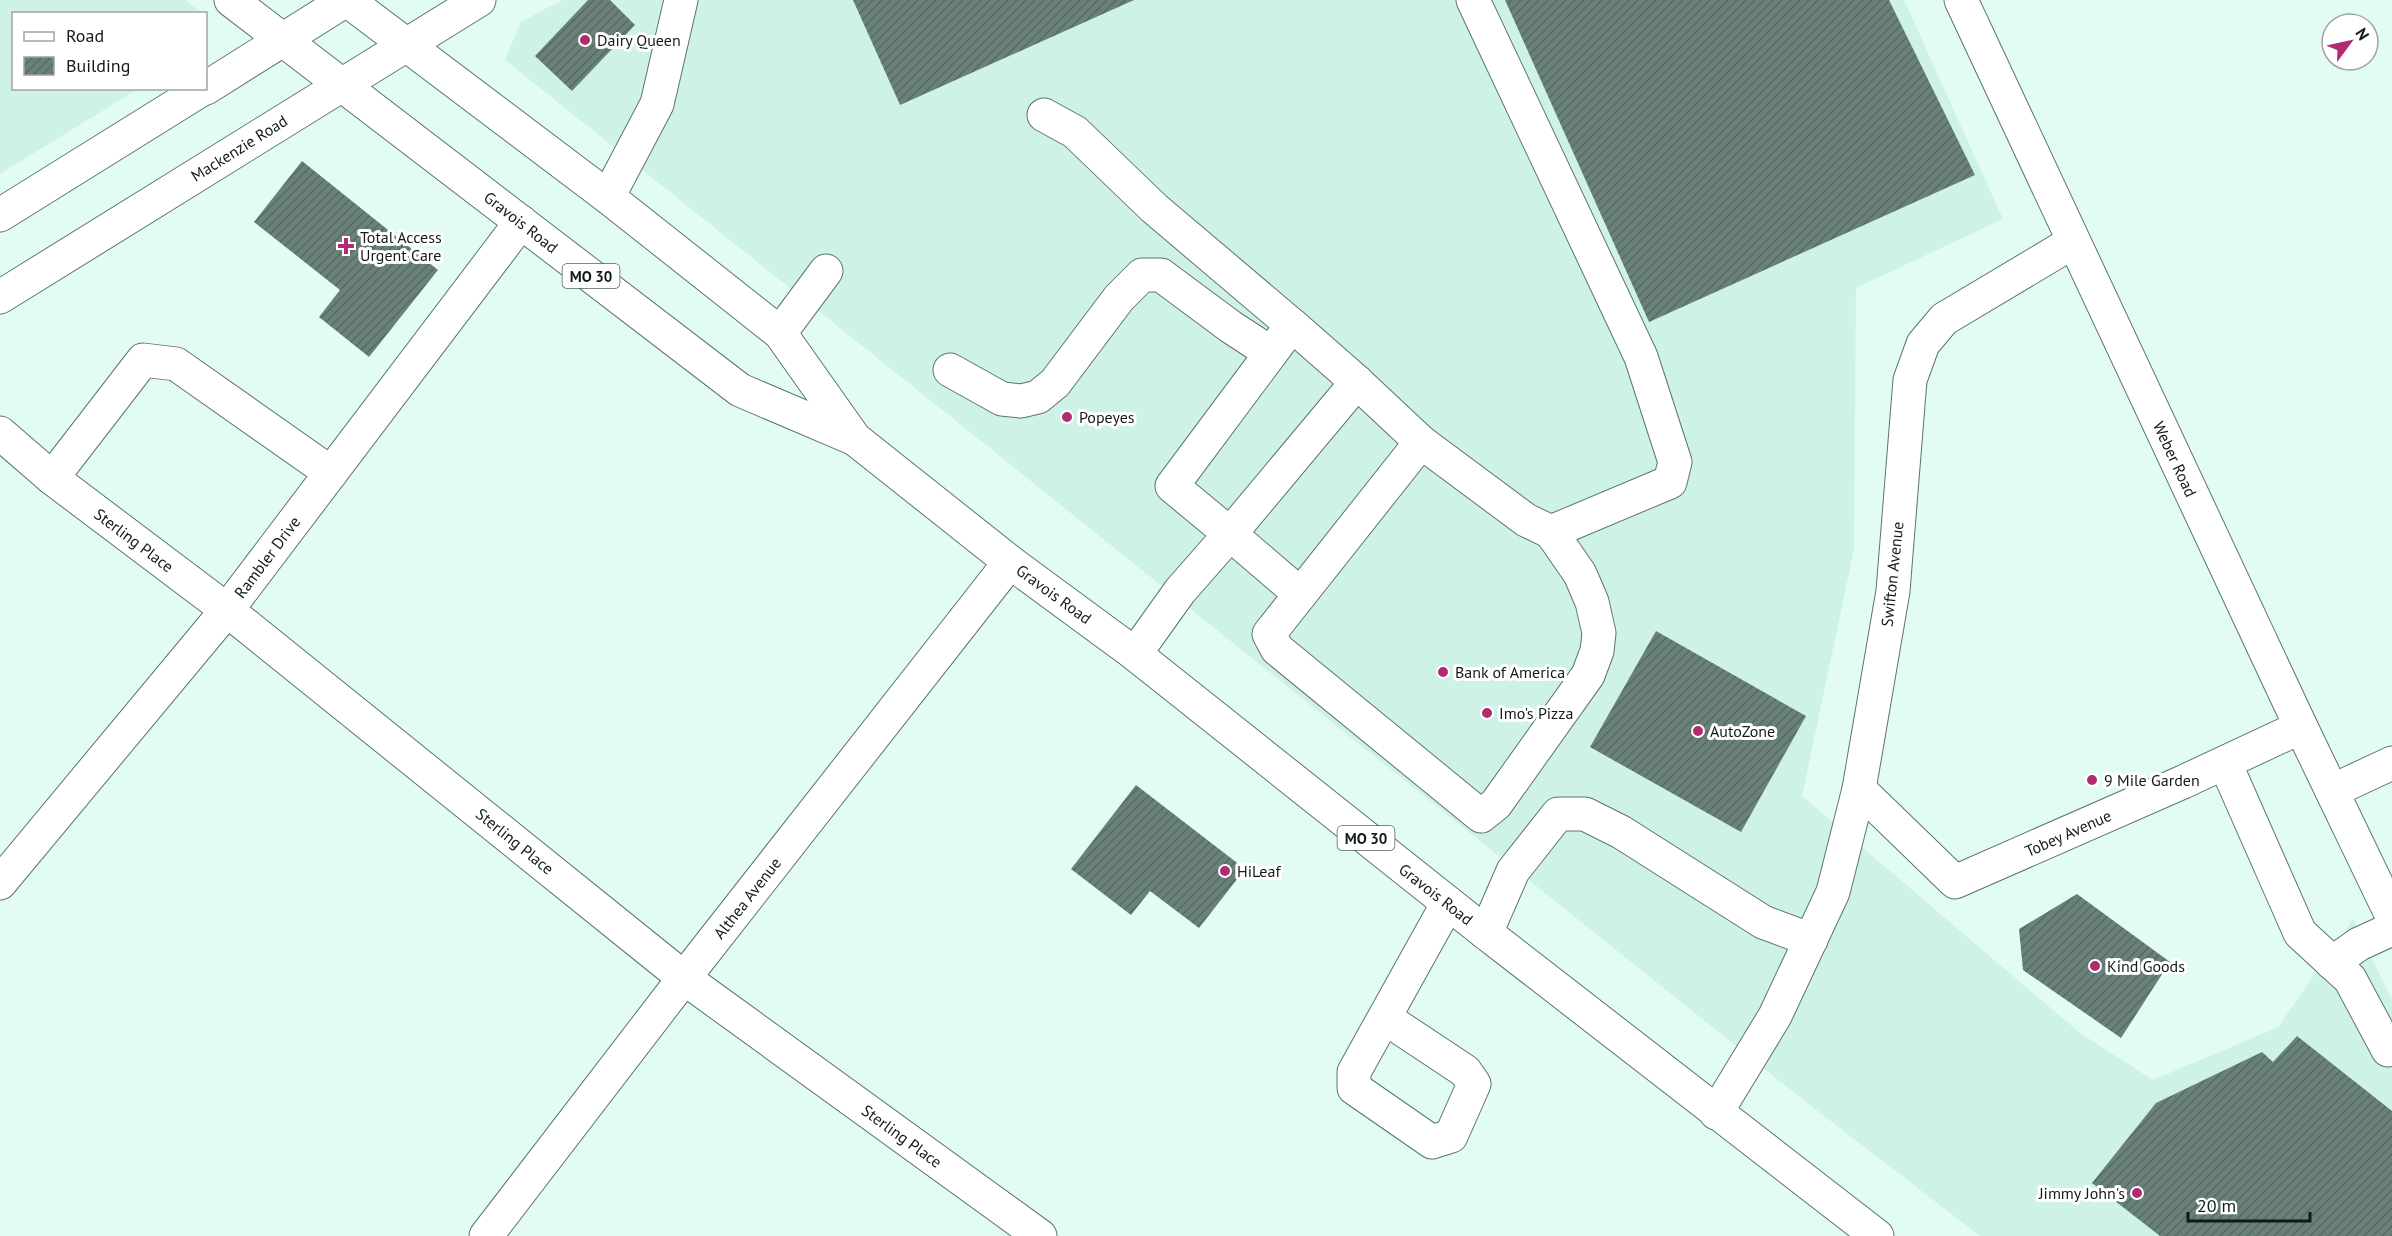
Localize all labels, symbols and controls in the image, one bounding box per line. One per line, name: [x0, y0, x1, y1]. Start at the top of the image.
legend: [12, 12, 207, 90]
north arrow: [2320, 12, 2380, 72]
text: Road: [66, 24, 104, 47]
text: N: [2351, 24, 2374, 44]
place label: Dairy Queen: [597, 30, 681, 50]
marker: Dairy Queen: [578, 33, 592, 47]
text: Building: [66, 54, 130, 77]
street label: Mackenzie Road: [187, 110, 291, 186]
street label: Gravois Road: [480, 187, 562, 257]
place label: Total Access Urgent Care: [360, 227, 442, 265]
marker: Total Access Urgent Care: [337, 237, 355, 255]
road number: MO 30: [562, 264, 620, 288]
place label: Popeyes: [1079, 407, 1135, 427]
marker: Popeyes: [1060, 410, 1074, 424]
street label: Weber Road: [2149, 418, 2201, 500]
street label: Sterling Place: [90, 504, 178, 576]
street label: Rambler Drive: [230, 512, 304, 602]
street label: Swifton Avenue: [1877, 520, 1907, 628]
street label: Gravois Road: [1012, 560, 1096, 628]
place label: Bank of America: [1455, 662, 1565, 682]
marker: Bank of America: [1436, 665, 1450, 679]
place label: Imo's Pizza: [1499, 703, 1573, 723]
marker: Imo's Pizza: [1480, 706, 1494, 720]
place label: AutoZone: [1710, 721, 1775, 741]
marker: AutoZone: [1691, 724, 1705, 738]
place label: 9 Mile Garden: [2104, 770, 2200, 790]
marker: 9 Mile Garden: [2085, 773, 2099, 787]
street label: Sterling Place: [472, 804, 558, 878]
street label: Tobey Avenue: [2022, 805, 2114, 861]
road number: MO 30: [1338, 826, 1394, 850]
street label: Althea Avenue: [709, 853, 785, 943]
street label: Gravois Road: [1395, 859, 1477, 929]
place label: HiLeaf: [1237, 861, 1281, 881]
marker: HiLeaf: [1218, 864, 1232, 878]
place label: Kind Goods: [2107, 956, 2185, 976]
marker: Kind Goods: [2088, 959, 2102, 973]
street label: Sterling Place: [858, 1100, 946, 1172]
place label: Jimmy John's: [2038, 1183, 2125, 1203]
scale bar: [2188, 1185, 2310, 1223]
marker: Jimmy John's: [2130, 1186, 2144, 1200]
text: 20 m: [2197, 1194, 2236, 1217]

